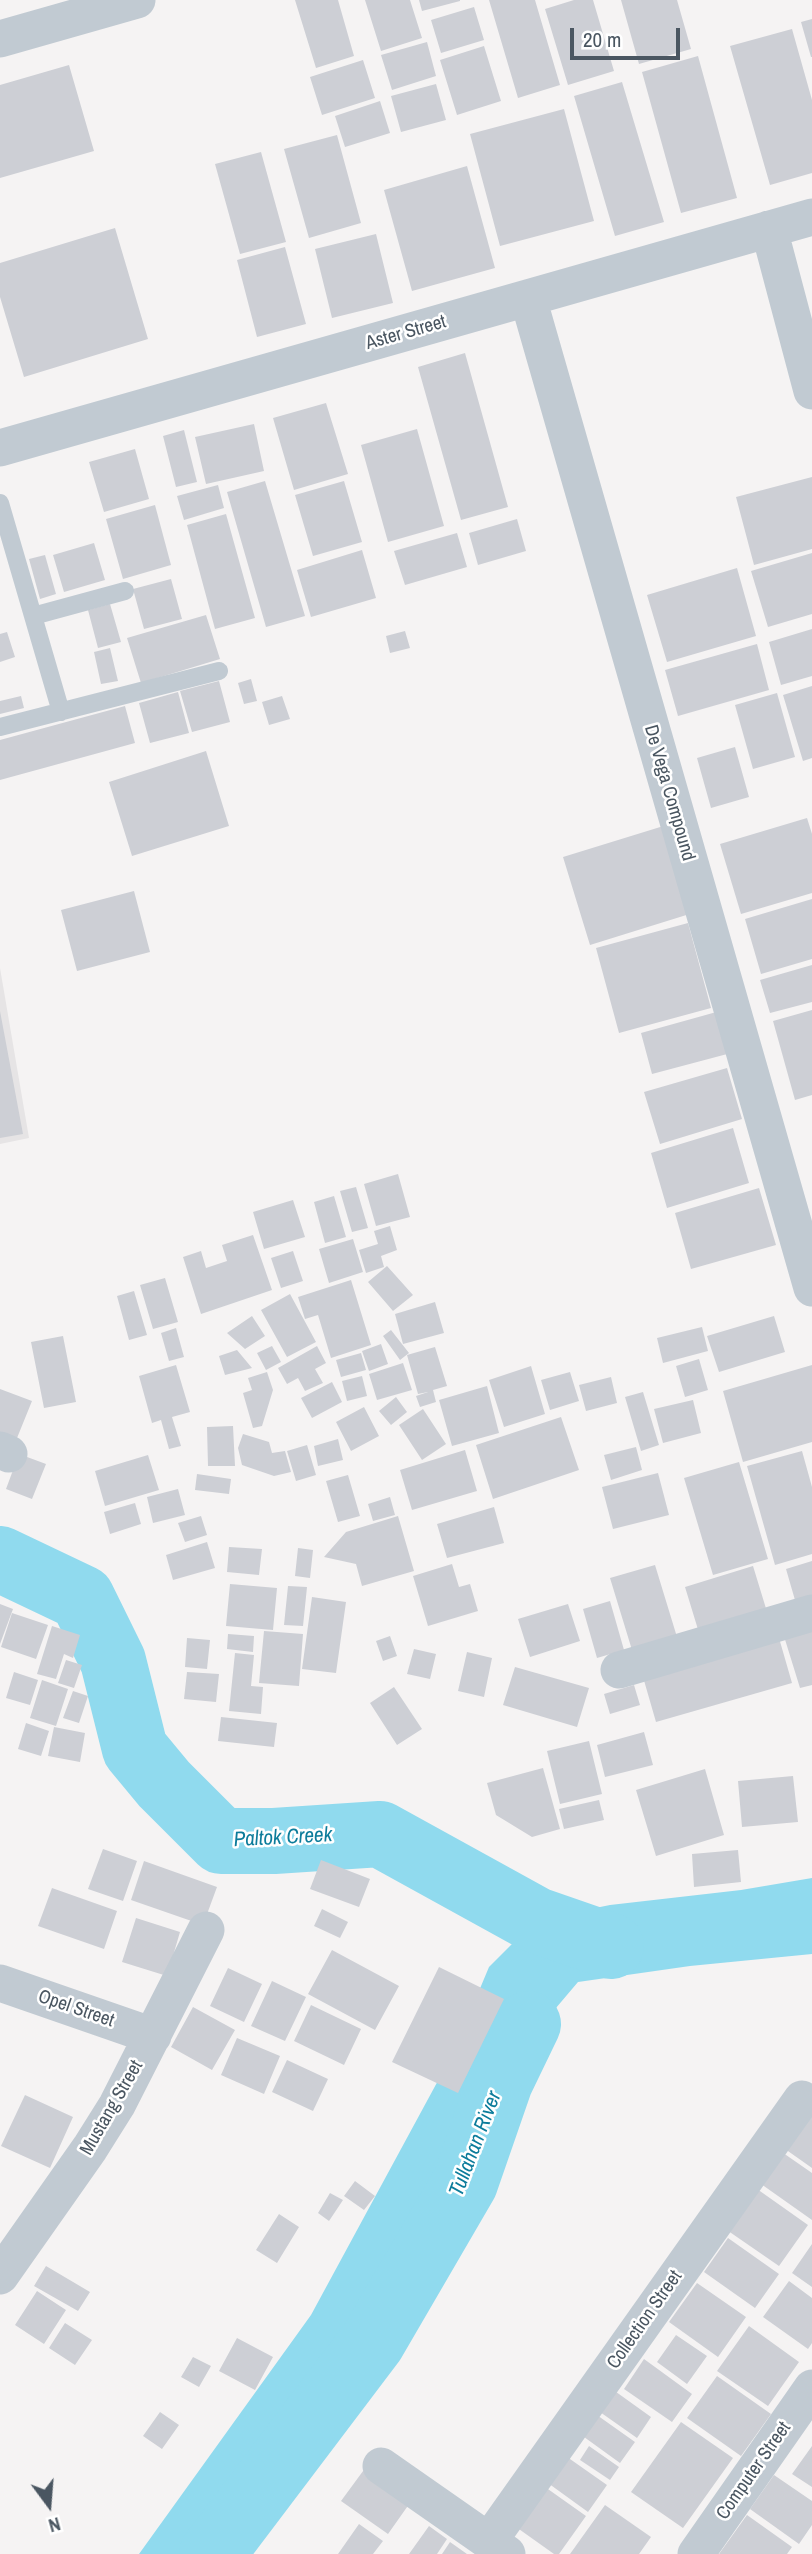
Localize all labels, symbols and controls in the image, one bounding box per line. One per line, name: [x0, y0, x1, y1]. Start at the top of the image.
scale bar: [574, 14, 684, 58]
text: 20 m: [583, 25, 621, 54]
street label: Aster Street: [363, 311, 449, 355]
street label: De Vega Compound: [639, 722, 699, 864]
water label: Paltok Creek: [233, 1823, 333, 1853]
street label: Opel Street: [35, 1985, 117, 2033]
street label: Mustang Street: [76, 2057, 148, 2159]
water label: Tullahan River: [444, 2088, 508, 2200]
street label: Collection Street: [603, 2266, 687, 2374]
street label: Computer Street: [712, 2418, 796, 2524]
north arrow: [14, 2470, 84, 2540]
text: N: [46, 2511, 64, 2539]

